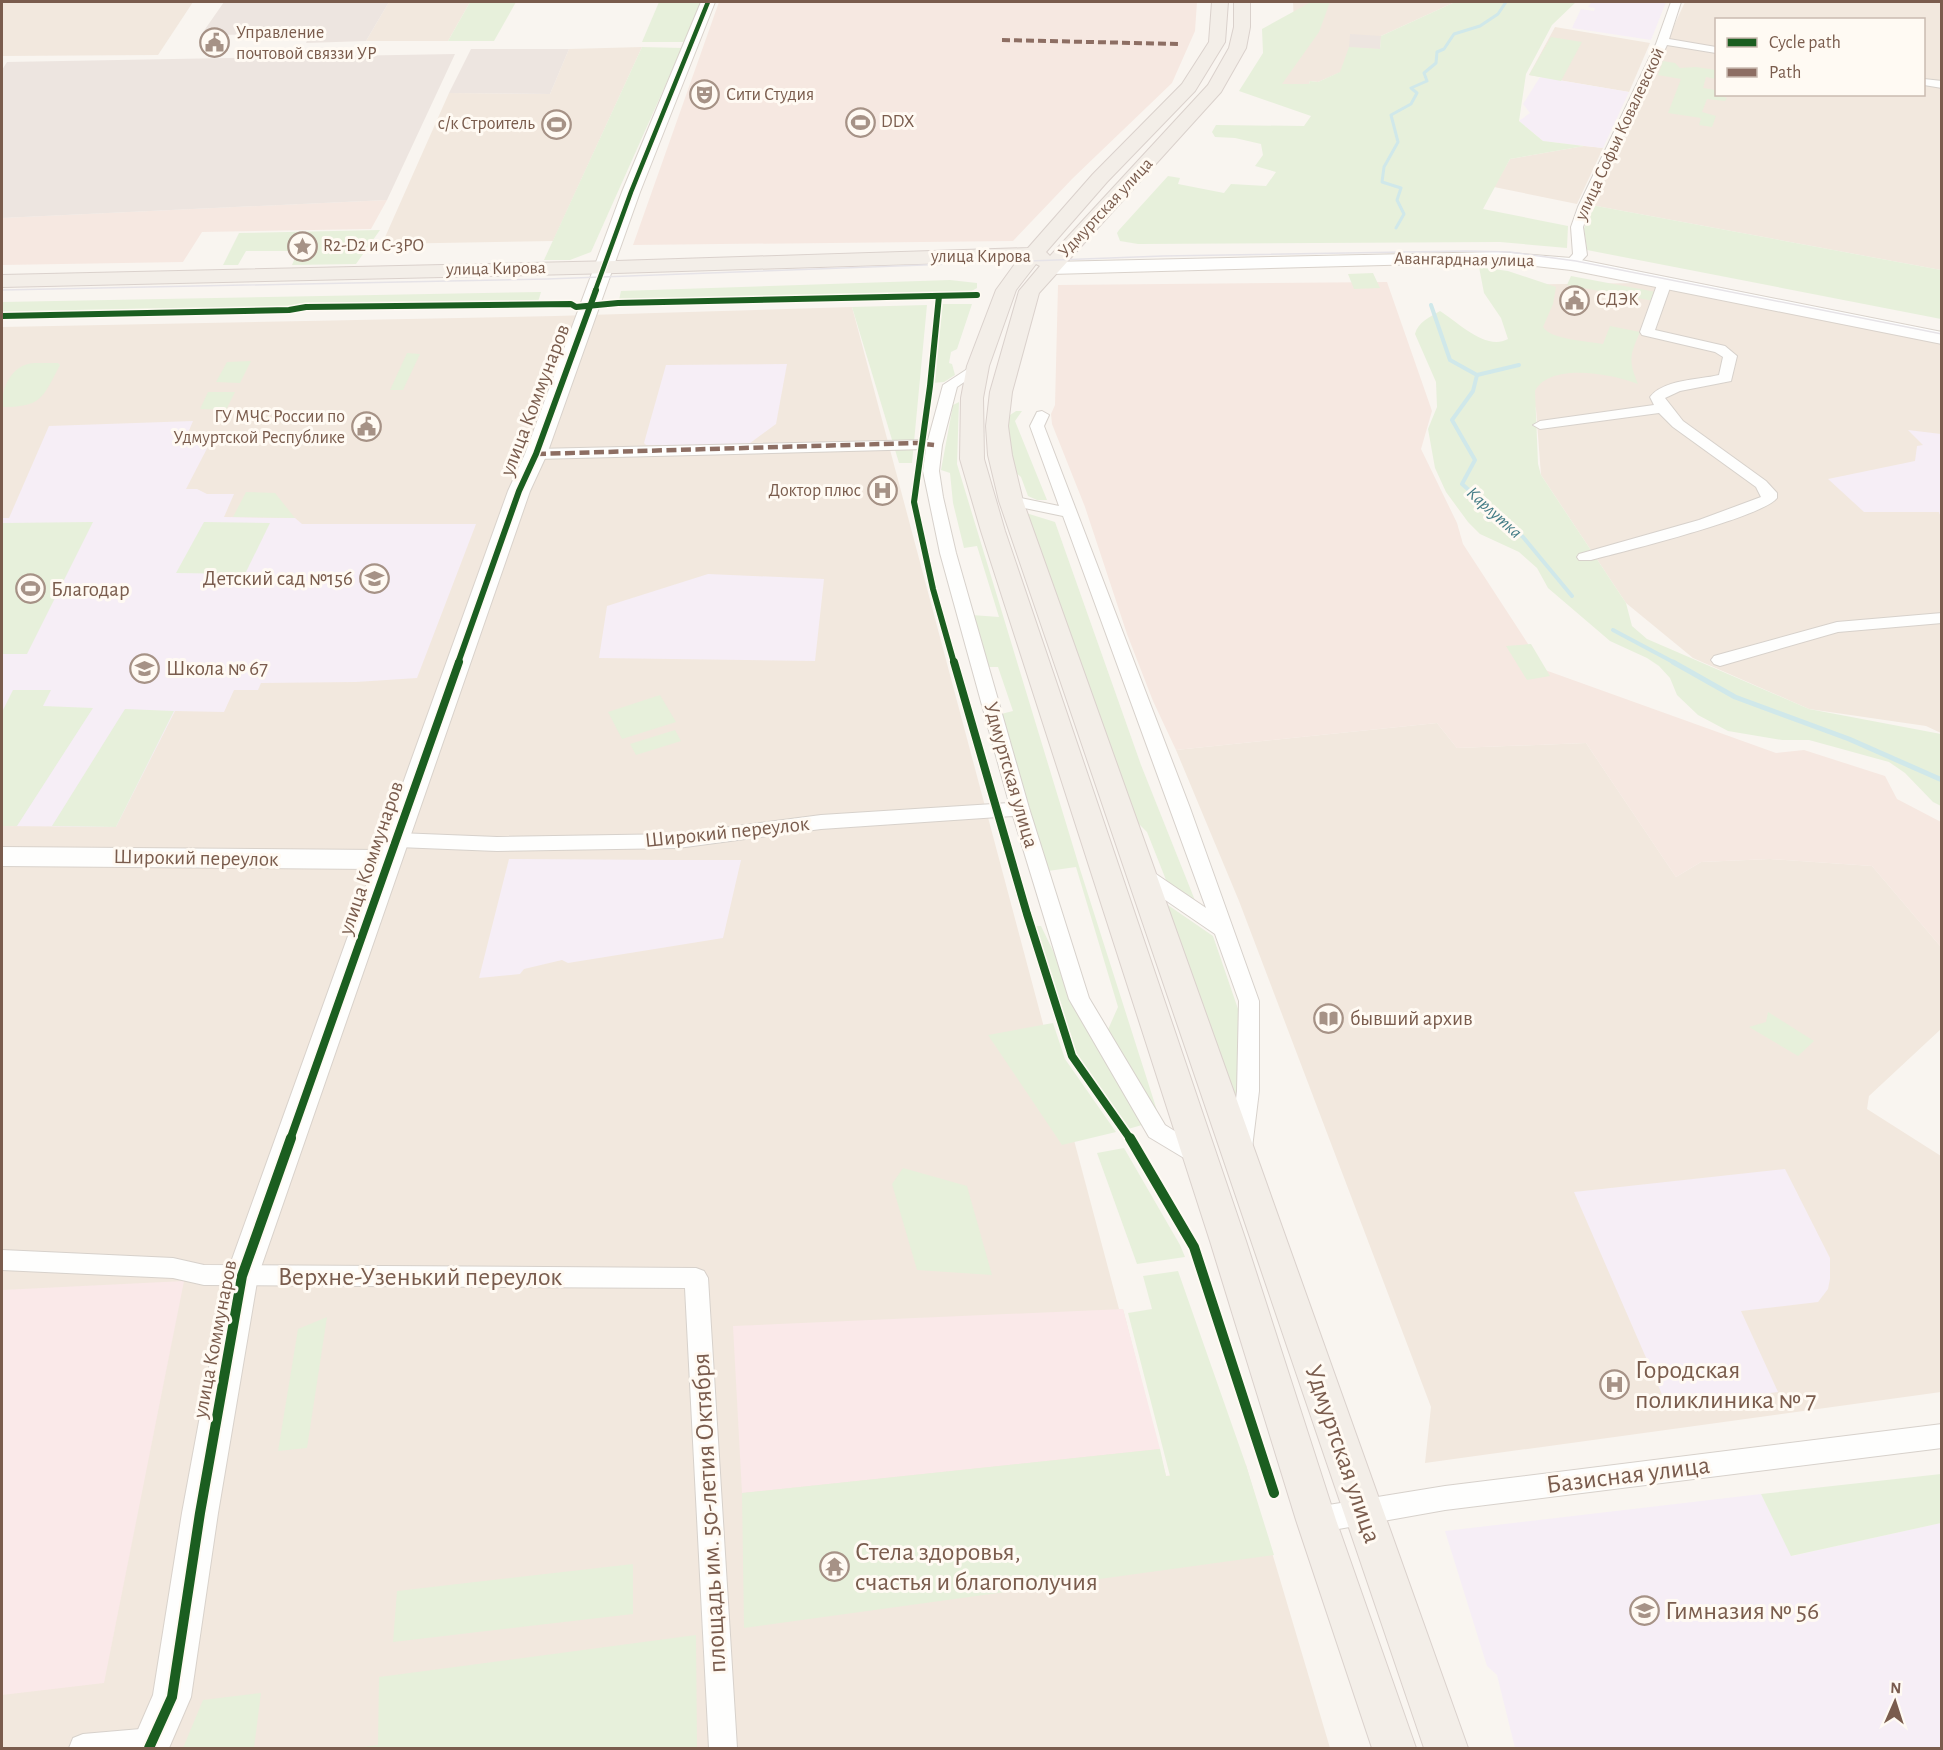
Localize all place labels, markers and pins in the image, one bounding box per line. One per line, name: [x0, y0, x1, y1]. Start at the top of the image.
place label: Управление почтовой связзи УР: [236, 24, 377, 63]
public building icon: Управление почтовой связзи УР: [199, 27, 231, 59]
theatre icon: Сити Студия: [689, 79, 721, 111]
place label: Сити Студия: [726, 86, 814, 104]
sports icon: DDX: [844, 106, 876, 138]
sports icon: с/к Строитель: [540, 108, 572, 140]
place label: DDX: [881, 113, 915, 131]
place label: с/к Строитель: [438, 115, 535, 133]
place icon: R2-D2 и C-3PO: [286, 230, 318, 262]
place label: R2-D2 и C-3PO: [323, 237, 424, 255]
public building icon: СДЭК: [1559, 284, 1591, 316]
place label: СДЭК: [1596, 291, 1639, 309]
place label: ГУ МЧС России по Удмуртской Республике: [173, 408, 345, 447]
public building icon: ГУ МЧС России по Удмуртской Республике: [350, 411, 382, 443]
hospital icon: Доктор плюс: [866, 475, 898, 507]
place label: Доктор плюс: [768, 482, 861, 500]
school or university icon: Детский сад №156: [358, 562, 390, 594]
place label: Детский сад №156: [203, 568, 353, 589]
sports icon: Благодар: [14, 573, 46, 605]
place label: Благодар: [51, 579, 130, 600]
school or university icon: Школа № 67: [129, 652, 161, 684]
place label: Школа № 67: [166, 658, 268, 679]
library icon: бывший архив: [1313, 1002, 1345, 1034]
place label: бывший архив: [1350, 1008, 1473, 1029]
place label: Городская поликлиника № 7: [1635, 1357, 1816, 1413]
hospital icon: Городская поликлиника № 7: [1598, 1369, 1630, 1401]
place label: Стела здоровья, счастья и благополучия: [855, 1539, 1098, 1595]
temple icon: Стела здоровья, счастья и благополучия: [818, 1551, 850, 1583]
school or university icon: Гимназия № 56: [1628, 1595, 1660, 1627]
place label: Гимназия № 56: [1665, 1598, 1819, 1624]

